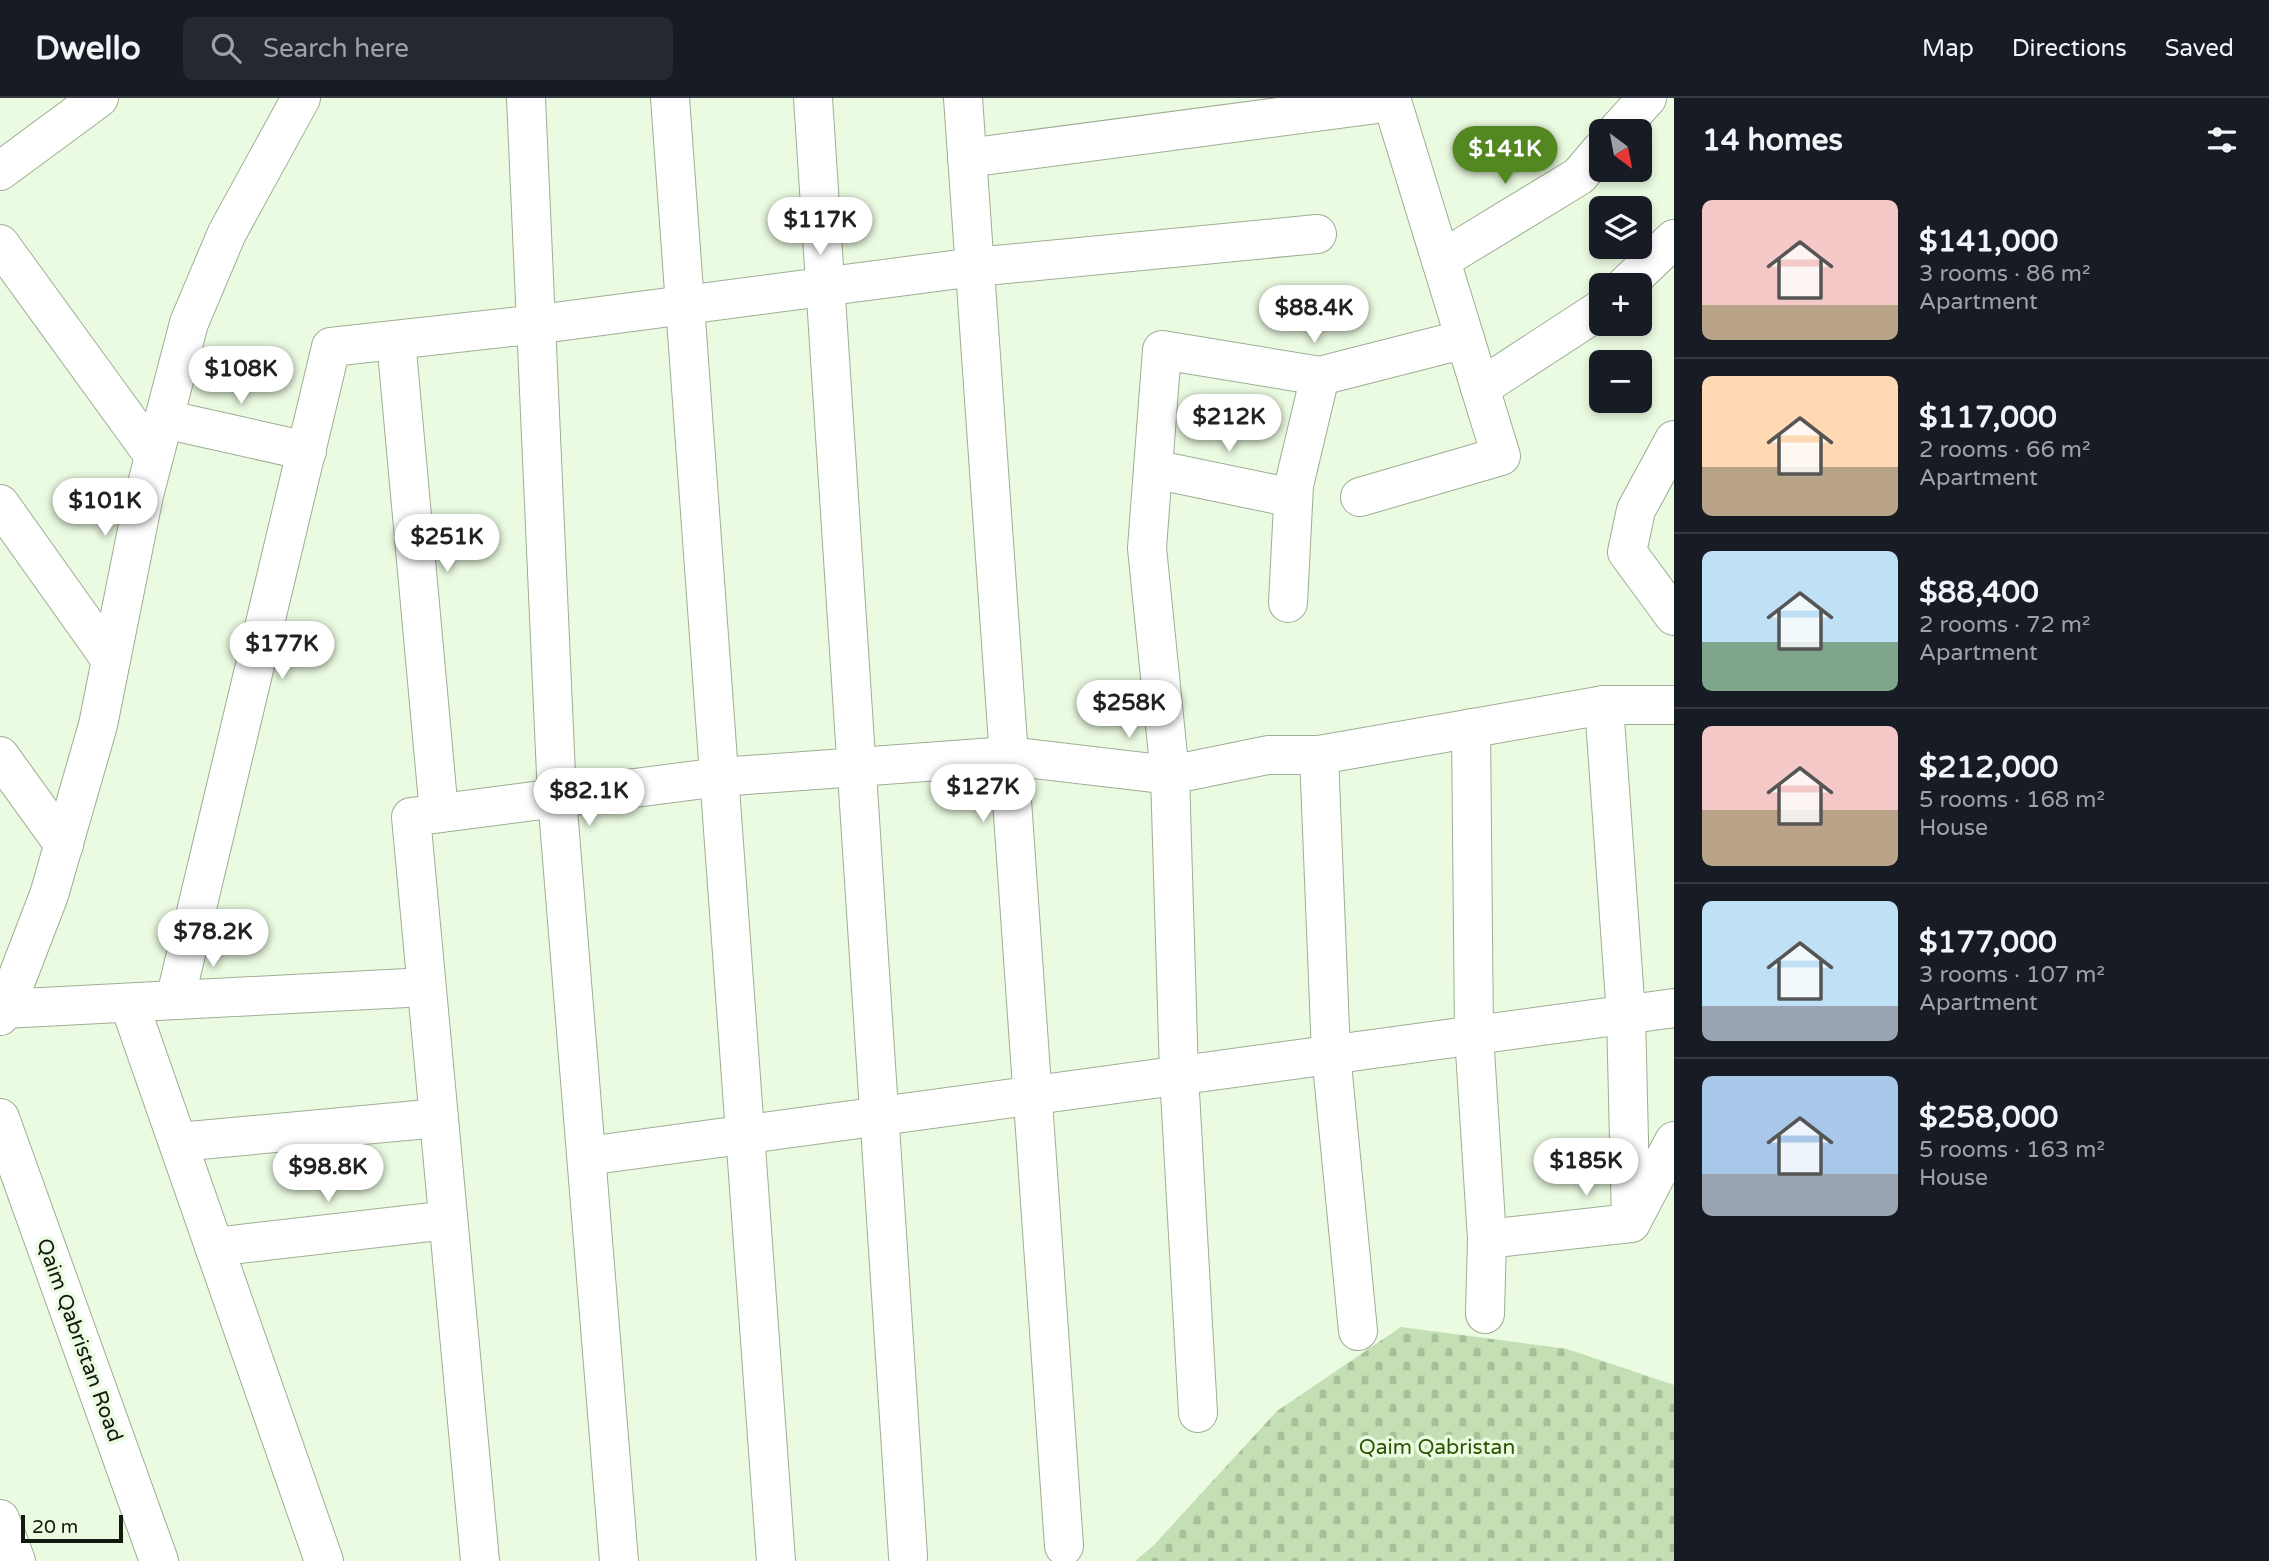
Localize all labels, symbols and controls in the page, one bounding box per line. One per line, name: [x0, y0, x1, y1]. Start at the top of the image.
search box: [183, 17, 673, 80]
text: Dwello: [35, 29, 141, 68]
icon: search: [207, 29, 245, 67]
text: Search here: [263, 33, 409, 64]
text: Map: [1922, 34, 1974, 63]
text: Directions: [2012, 34, 2127, 63]
text: Saved: [2165, 34, 2234, 63]
north arrow: [1589, 119, 1652, 182]
map controls: [1589, 119, 1652, 413]
icon: filters: [2203, 121, 2241, 159]
text: 14 homes: [1702, 122, 1843, 159]
pin: $141K: [1456, 126, 1554, 186]
text: $141K: [1469, 135, 1541, 163]
button: layers: [1589, 196, 1652, 259]
pin: $117K: [771, 198, 869, 257]
text: $117K: [784, 206, 856, 234]
text: $141,000: [1919, 223, 2058, 260]
icon: home: [1758, 228, 1842, 312]
text: 3 rooms · 86 m²: [1919, 260, 2090, 288]
button: +: [1589, 273, 1652, 336]
pin: $88.4K: [1257, 286, 1371, 345]
text: Apartment: [1919, 288, 2038, 316]
text: $88.4K: [1275, 294, 1353, 322]
pin: $108K: [192, 346, 290, 406]
button: −: [1589, 350, 1652, 413]
text: $108K: [205, 355, 277, 383]
pin: $212K: [1180, 394, 1278, 454]
text: $117,000: [1919, 399, 2057, 436]
text: $212K: [1193, 403, 1265, 431]
icon: home: [1758, 404, 1842, 488]
text: 2 rooms · 66 m²: [1919, 436, 2090, 464]
text: Apartment: [1919, 464, 2038, 492]
pin: $101K: [56, 478, 154, 538]
text: $101K: [69, 487, 141, 515]
pin: $251K: [398, 514, 496, 574]
text: $251K: [411, 523, 483, 551]
text: $88,400: [1919, 574, 2039, 611]
icon: home: [1758, 579, 1842, 663]
text: 2 rooms · 72 m²: [1919, 611, 2090, 639]
pin: $177K: [233, 622, 331, 681]
text: $177K: [246, 630, 318, 658]
text: Apartment: [1919, 639, 2038, 667]
pin: $258K: [1080, 680, 1178, 740]
text: $258K: [1093, 689, 1165, 717]
text: $212,000: [1919, 749, 2058, 786]
icon: home: [1758, 754, 1842, 838]
pin: $127K: [934, 764, 1032, 824]
pin: $82.1K: [532, 768, 646, 828]
text: $127K: [947, 773, 1019, 801]
text: $82.1K: [550, 777, 628, 805]
text: 5 rooms · 168 m²: [1919, 786, 2105, 814]
text: House: [1919, 814, 1988, 842]
pin: $78.2K: [156, 910, 270, 969]
text: $78.2K: [174, 918, 252, 946]
text: $177,000: [1919, 924, 2057, 961]
icon: home: [1758, 929, 1842, 1013]
text: 3 rooms · 107 m²: [1919, 961, 2105, 989]
text: Apartment: [1919, 989, 2038, 1017]
text: $258,000: [1919, 1099, 2058, 1136]
icon: home: [1758, 1104, 1842, 1188]
text: 5 rooms · 163 m²: [1919, 1136, 2105, 1164]
pin: $185K: [1537, 1138, 1635, 1198]
pin: $98.8K: [271, 1144, 385, 1204]
text: $185K: [1550, 1147, 1622, 1175]
text: $98.8K: [289, 1153, 367, 1181]
text: House: [1919, 1164, 1988, 1192]
street label: Qaim Qabristan Road: [31, 1235, 128, 1445]
park label: Qaim Qabristan: [1359, 1435, 1515, 1460]
scale bar: [21, 1512, 122, 1544]
text: 20 m: [32, 1516, 78, 1538]

